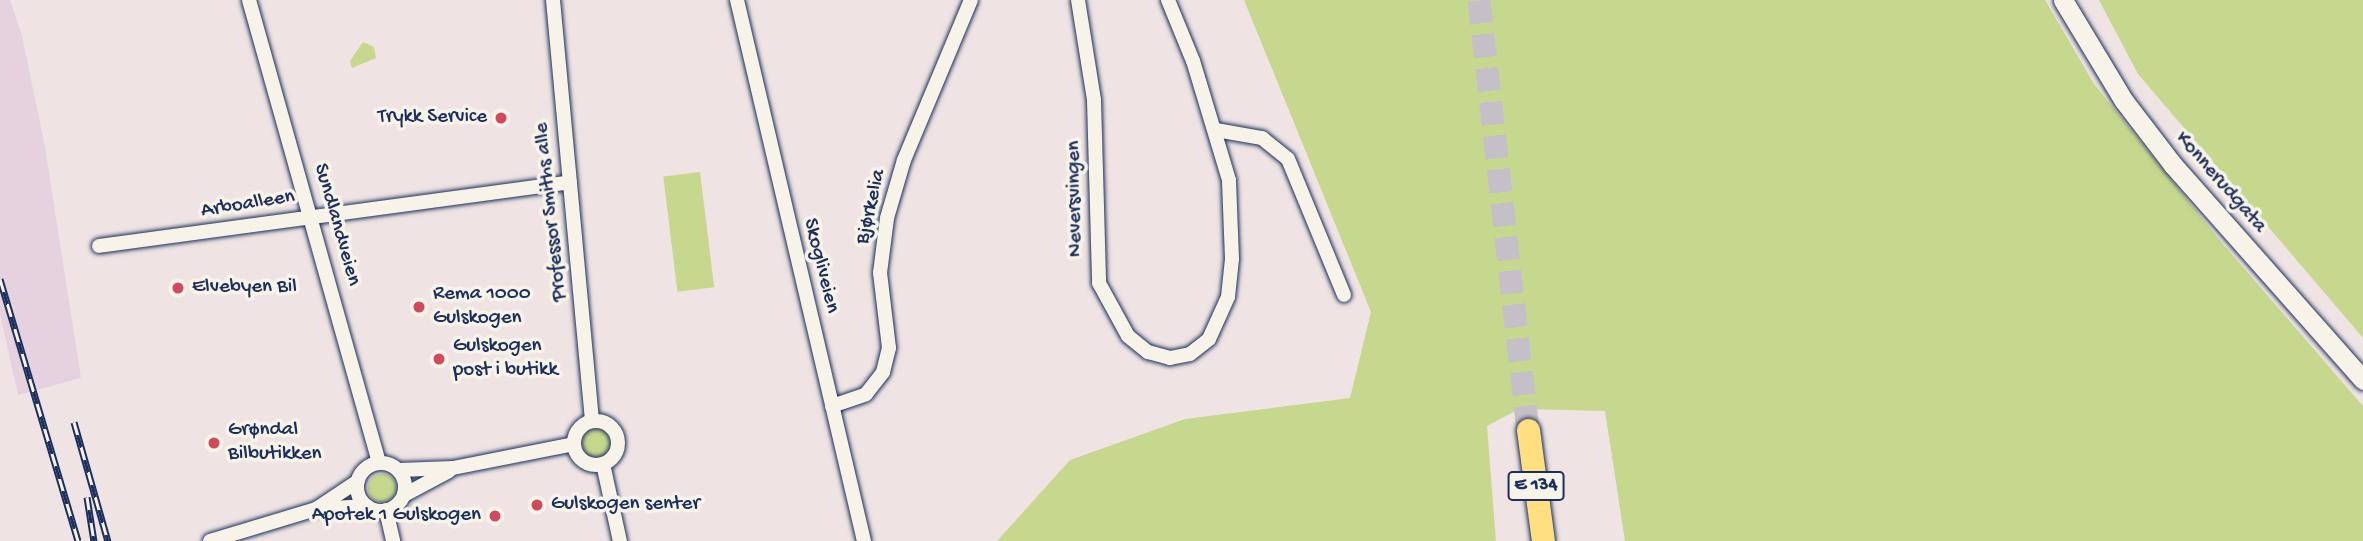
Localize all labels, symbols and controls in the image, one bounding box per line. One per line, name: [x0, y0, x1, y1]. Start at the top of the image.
place label: Trykk Service: [378, 105, 487, 131]
marker: Trykk Service: [493, 110, 509, 126]
street label: Professor Smiths alle: [530, 121, 574, 303]
street label: Konnerudgata: [2169, 127, 2271, 239]
street label: Neversvingen: [1062, 141, 1090, 257]
street label: Sundlandveien: [307, 161, 365, 289]
street label: Bjørkelia: [851, 167, 893, 247]
street label: Arboalleen: [199, 185, 297, 225]
street label: Skogliveien: [796, 216, 844, 316]
place label: Elvebyen Bil: [192, 275, 297, 301]
marker: Elvebyen Bil: [170, 280, 186, 296]
place label: Rema 1000 Gulskogen: [433, 282, 531, 332]
marker: Rema 1000 Gulskogen: [411, 299, 427, 315]
place label: Gulskogen post i butikk: [453, 334, 558, 384]
marker: Gulskogen post i butikk: [431, 351, 447, 367]
place label: Grøndal Bilbutikken: [228, 418, 322, 468]
marker: Grøndal Bilbutikken: [206, 435, 222, 451]
road number: E 134: [1506, 471, 1566, 502]
place label: Gulskogen senter: [551, 492, 700, 518]
marker: Gulskogen senter: [529, 497, 545, 513]
place label: Apotek 1 Gulskogen: [312, 503, 481, 529]
marker: Apotek 1 Gulskogen: [487, 508, 503, 524]

